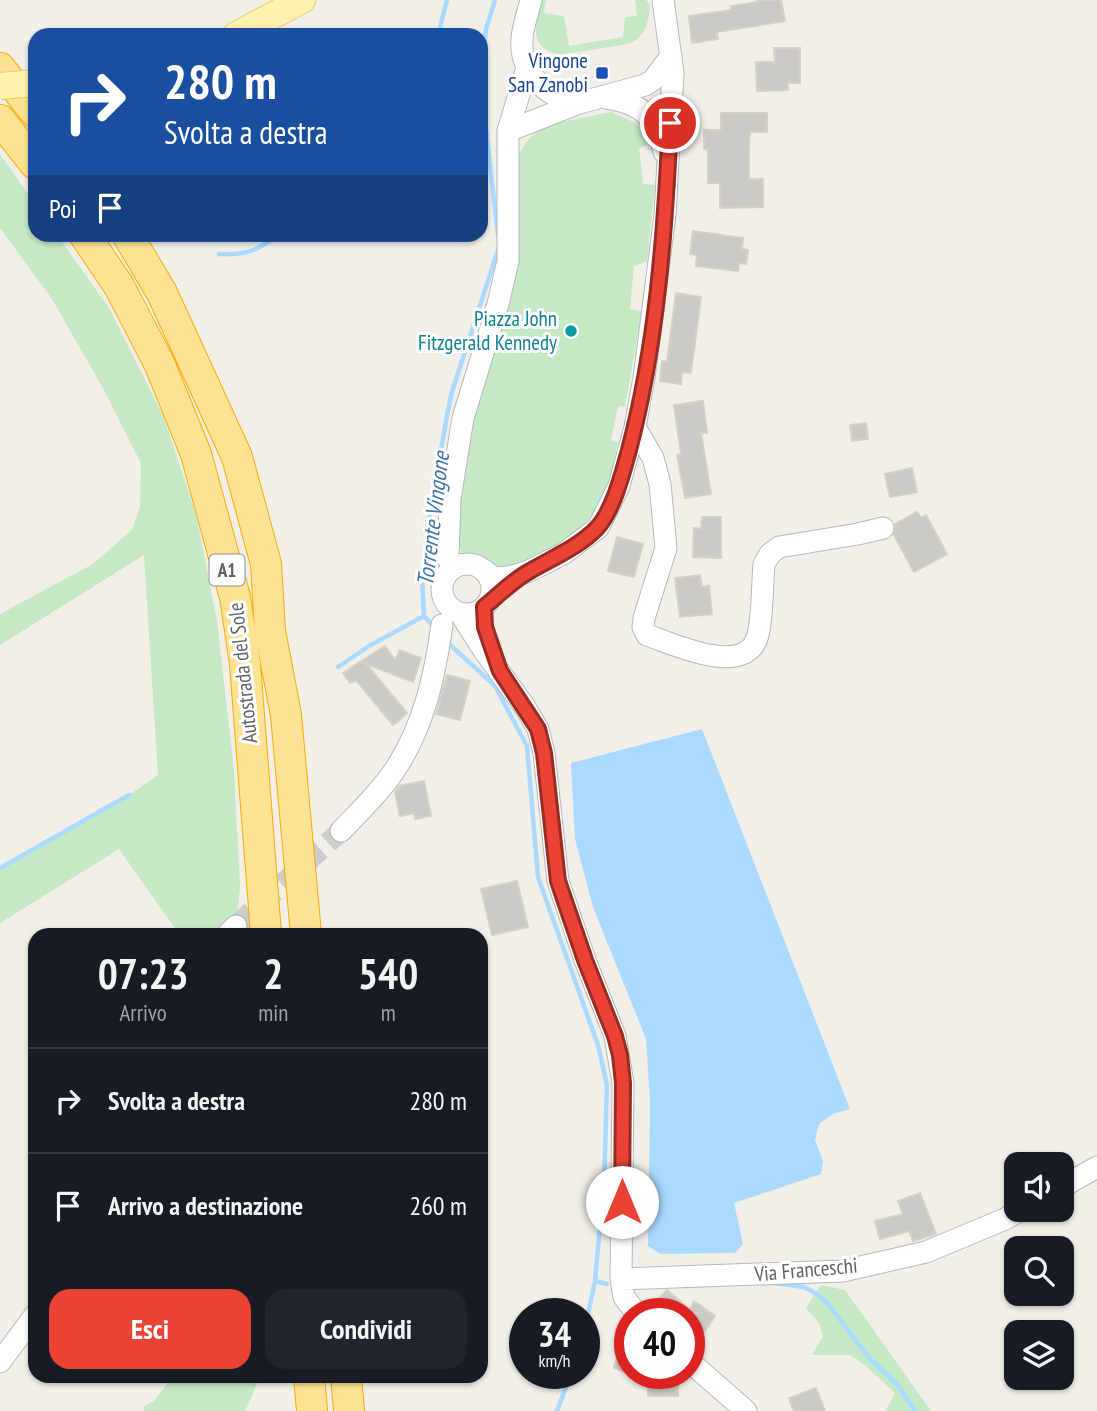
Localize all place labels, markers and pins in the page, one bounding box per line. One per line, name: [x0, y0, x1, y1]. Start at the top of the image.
place label: Vingone San Zanobi: [508, 47, 588, 98]
marker: Vingone San Zanobi: [594, 65, 610, 81]
pin: [640, 93, 700, 153]
place label: Piazza John Fitzgerald Kennedy: [418, 305, 557, 356]
marker: Piazza John Fitzgerald Kennedy: [563, 323, 579, 339]

